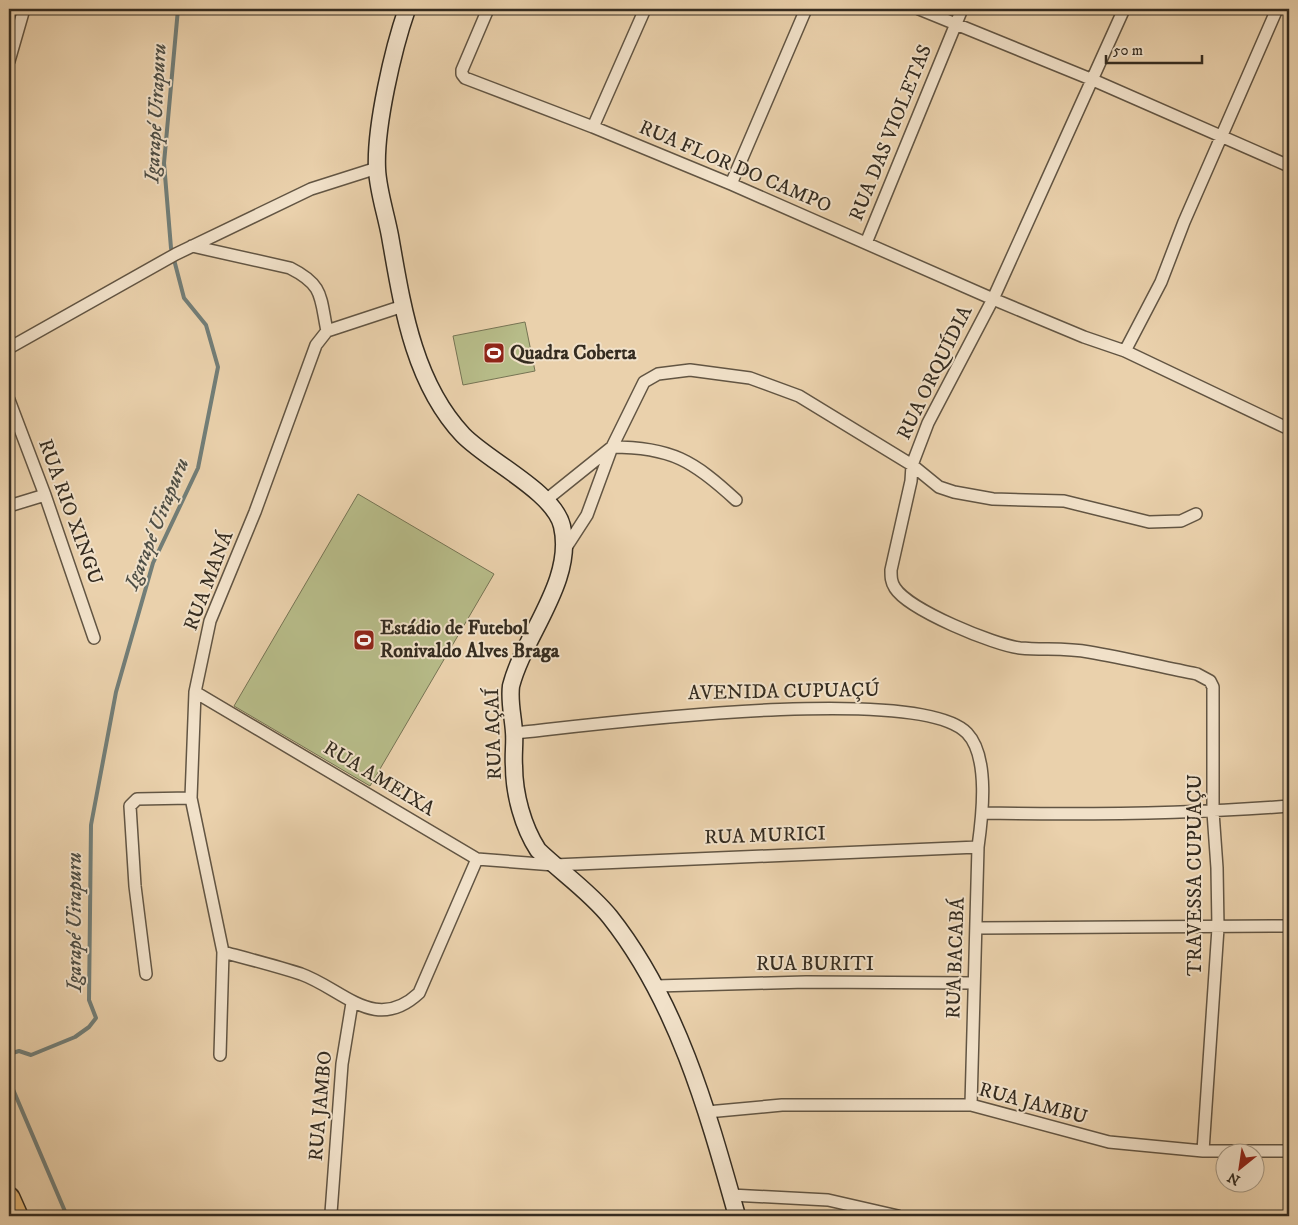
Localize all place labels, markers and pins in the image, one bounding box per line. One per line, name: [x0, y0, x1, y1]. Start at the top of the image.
sports icon: Quadra Coberta: [482, 341, 506, 365]
place label: Quadra Coberta: [510, 341, 637, 366]
place label: Estádio de Futebol Ronivaldo Alves Braga: [380, 616, 560, 664]
sports icon: Estádio de Futebol Ronivaldo Alves Braga: [352, 628, 376, 652]

